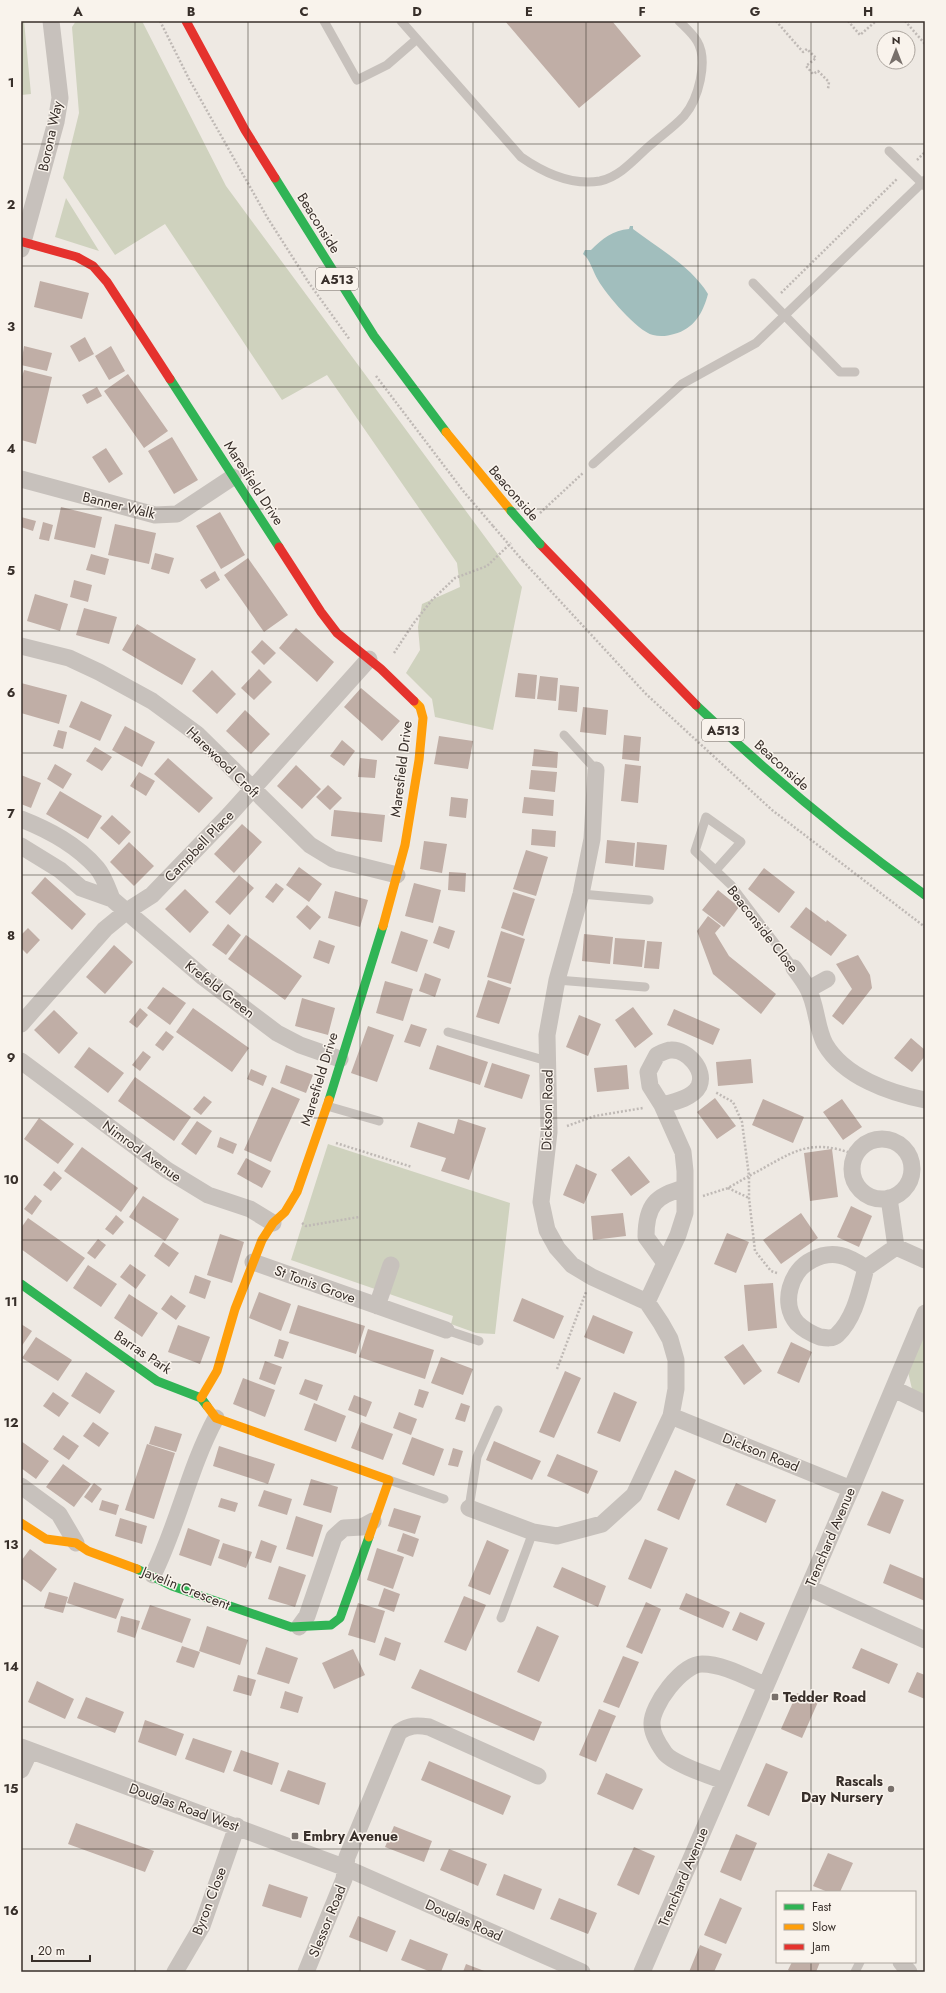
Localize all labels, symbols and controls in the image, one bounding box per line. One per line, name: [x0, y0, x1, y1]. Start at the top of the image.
text: A: [72, 2, 83, 21]
text: B: [187, 2, 196, 21]
text: C: [299, 2, 309, 21]
text: D: [412, 2, 422, 21]
text: E: [525, 2, 533, 21]
text: F: [638, 2, 646, 21]
text: G: [750, 2, 761, 21]
text: H: [863, 2, 873, 21]
north arrow: [876, 30, 916, 70]
text: N: [892, 32, 900, 48]
text: 1: [8, 73, 14, 92]
street label: Borona Way: [33, 98, 67, 173]
street label: Beaconside: [293, 189, 345, 257]
text: 2: [7, 195, 15, 214]
road number: A513: [316, 268, 358, 290]
text: 3: [7, 317, 15, 336]
street label: Maresfield Drive: [219, 437, 289, 529]
text: 4: [6, 439, 16, 458]
street label: Beaconside: [484, 461, 544, 525]
street label: Banner Walk: [81, 486, 158, 524]
text: 5: [7, 561, 15, 580]
text: 6: [7, 683, 16, 702]
road number: A513: [702, 719, 744, 741]
street label: Maresfield Drive: [385, 720, 417, 818]
street label: Harewood Croft: [182, 722, 264, 802]
street label: Beaconside: [750, 735, 814, 795]
text: 7: [7, 804, 15, 823]
street label: Campbell Place: [160, 806, 238, 886]
street label: Beaconside Close: [723, 881, 803, 977]
text: 8: [7, 926, 15, 945]
street label: Krefeld Green: [181, 955, 259, 1023]
street label: Maresfield Drive: [295, 1030, 343, 1128]
text: 9: [7, 1048, 16, 1067]
street label: Dickson Road: [536, 1069, 558, 1151]
street label: Nimrod Avenue: [98, 1115, 186, 1187]
text: 10: [3, 1170, 19, 1189]
street label: St Tonis Grove: [272, 1260, 358, 1308]
text: 11: [4, 1292, 18, 1311]
street label: Barras Park: [110, 1325, 177, 1379]
text: 12: [3, 1413, 19, 1432]
street label: Dickson Road: [720, 1428, 802, 1476]
street label: Trenchard Avenue: [800, 1484, 860, 1590]
text: 13: [4, 1535, 18, 1554]
street label: Javelin Crescent: [137, 1561, 234, 1615]
text: 14: [3, 1657, 19, 1676]
place label: Tedder Road: [783, 1687, 866, 1707]
marker: Tedder Road: [770, 1692, 780, 1702]
place label: Rascals Day Nursery: [801, 1771, 884, 1807]
street label: Douglas Road West: [126, 1778, 242, 1836]
text: 15: [3, 1779, 19, 1798]
marker: Rascals Day Nursery: [886, 1784, 896, 1794]
street label: Trenchard Avenue: [653, 1824, 713, 1930]
place label: Embry Avenue: [303, 1826, 398, 1846]
marker: Embry Avenue: [290, 1831, 300, 1841]
street label: Byron Close: [187, 1864, 231, 1938]
street label: Slessor Road: [303, 1882, 351, 1960]
legend: [776, 1891, 916, 1963]
street label: Douglas Road: [422, 1894, 506, 1946]
text: Fast: [812, 1898, 831, 1916]
text: 16: [3, 1901, 19, 1920]
text: Slow: [812, 1918, 837, 1936]
scale bar: [32, 1937, 90, 1963]
text: Jam: [810, 1938, 830, 1956]
text: 20 m: [38, 1942, 65, 1960]

